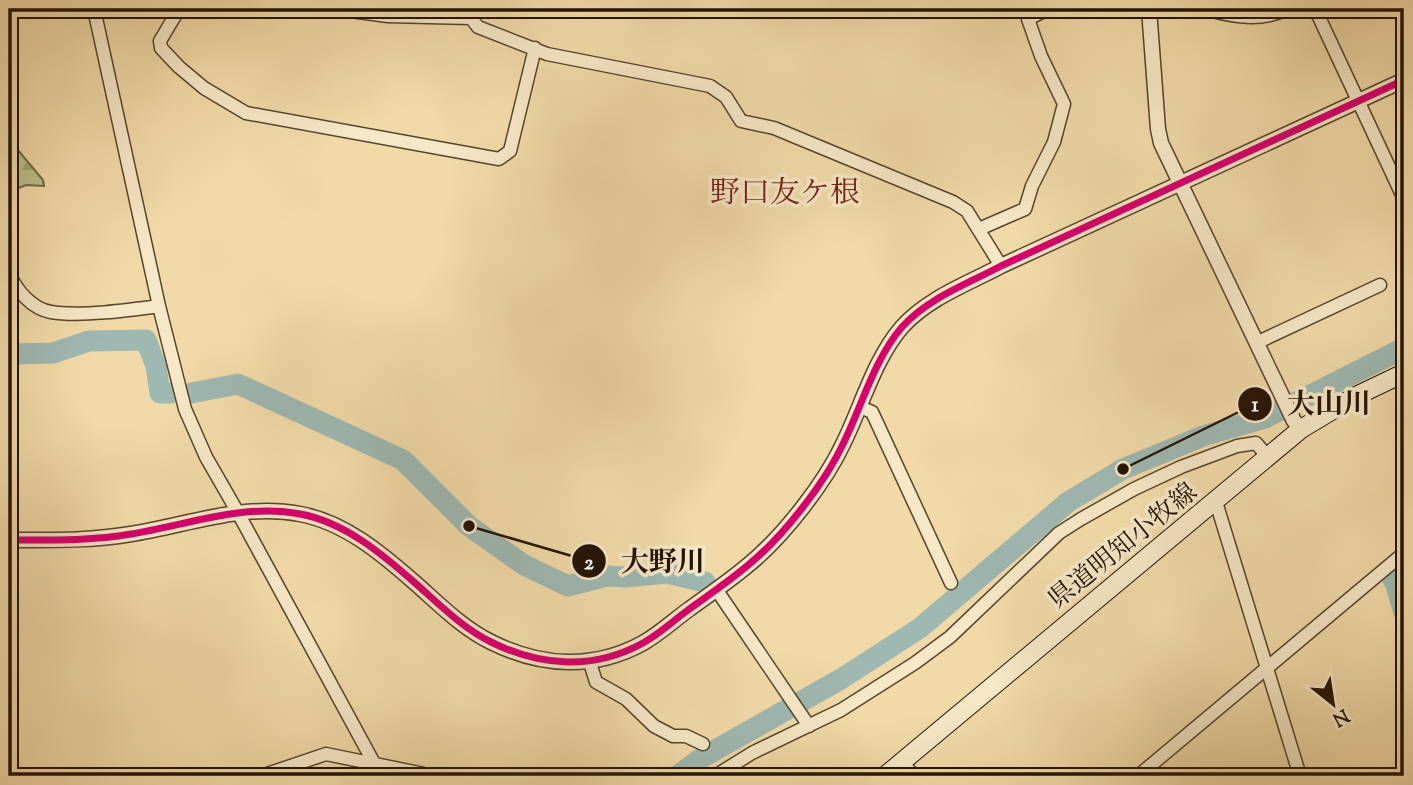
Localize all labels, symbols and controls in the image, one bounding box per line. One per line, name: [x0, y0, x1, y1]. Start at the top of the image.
district label: 野口友ケ根: [710, 173, 860, 216]
callout: 大山川: [1238, 379, 1385, 428]
text: 大山川: [1287, 386, 1371, 426]
text: 1: [1251, 391, 1259, 421]
street label: 県道明知小牧線: [1041, 475, 1206, 619]
callout: 大野川: [572, 537, 719, 586]
text: 大野川: [621, 544, 705, 584]
text: 2: [584, 549, 594, 579]
north arrow: [1298, 670, 1368, 740]
text: N: [1327, 701, 1354, 732]

